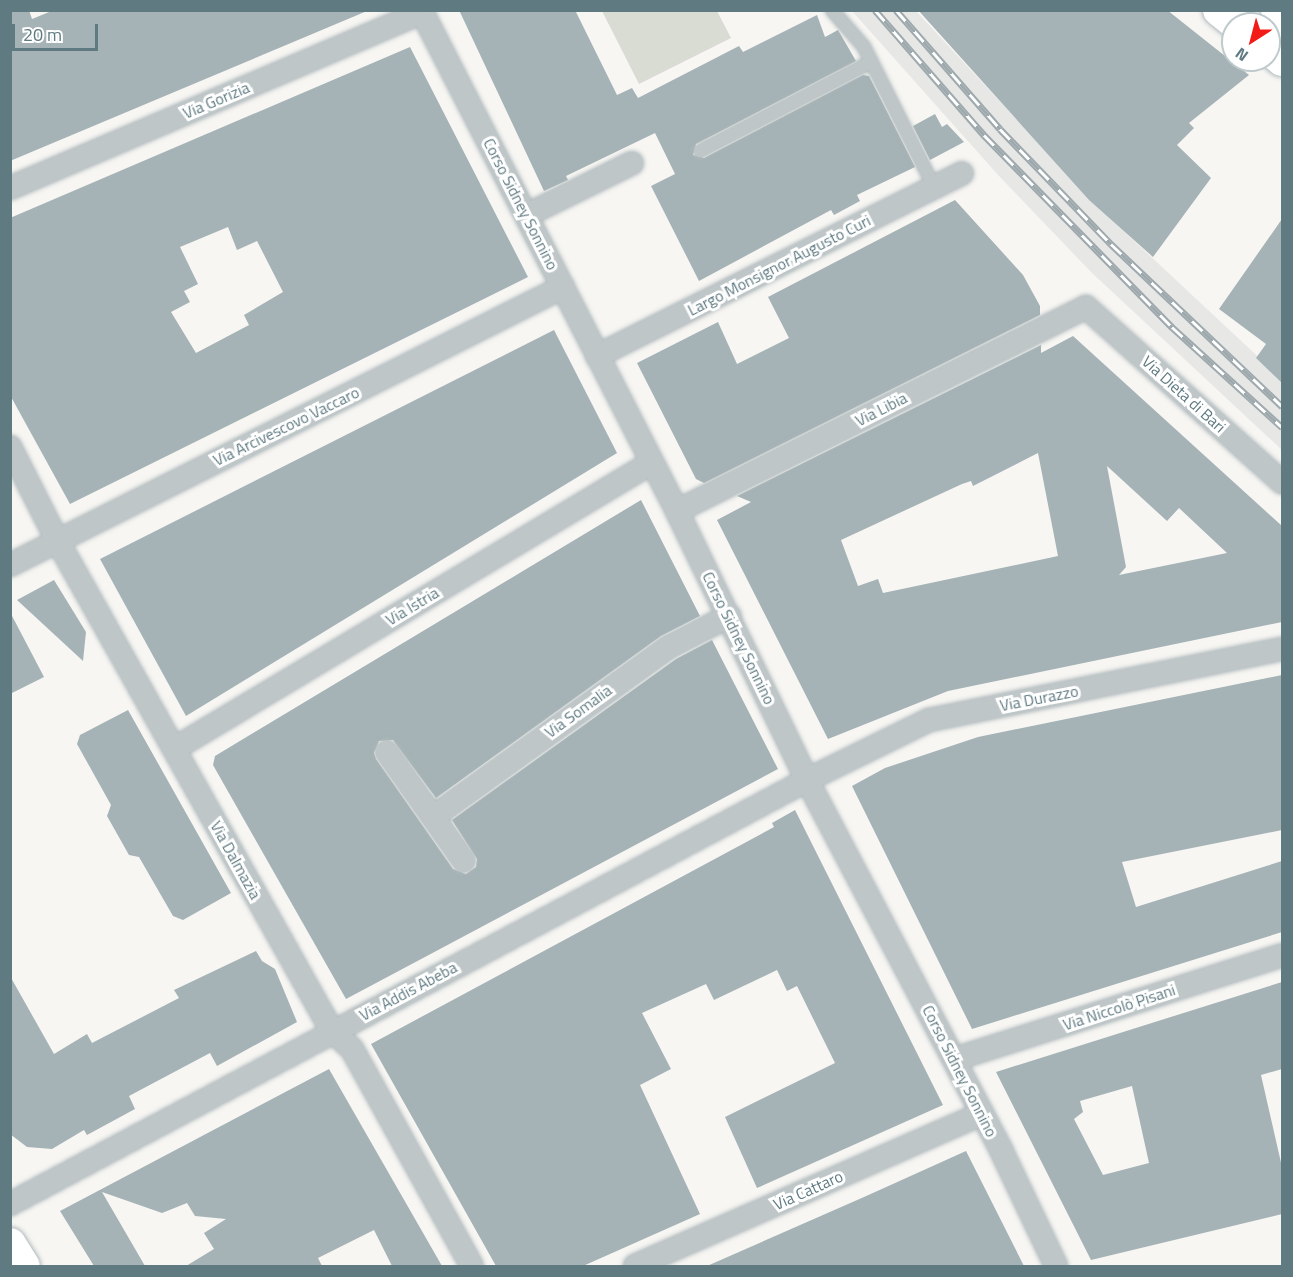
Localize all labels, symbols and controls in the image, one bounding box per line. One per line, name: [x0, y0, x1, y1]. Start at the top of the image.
scale bar: [15, 12, 100, 50]
north arrow: [1221, 12, 1281, 72]
text: 20 m: [23, 21, 62, 48]
text: N: [1230, 42, 1253, 68]
street label: Via Gorizia: [180, 77, 252, 123]
street label: Corso Sidney Sonnino: [479, 135, 563, 273]
street label: Largo Monsignor Augusto Curi: [684, 210, 874, 320]
street label: Via Dieta di Bari: [1138, 351, 1230, 437]
street label: Via Arcivescovo Vaccaro: [210, 382, 362, 470]
street label: Via Libia: [852, 388, 910, 430]
street label: Corso Sidney Sonnino: [699, 569, 779, 707]
street label: Via Istria: [382, 583, 442, 629]
street label: Via Somalia: [541, 680, 615, 742]
street label: Via Durazzo: [998, 681, 1080, 715]
street label: Via Dalmazia: [207, 817, 265, 903]
street label: Via Addis Abeba: [356, 957, 460, 1025]
street label: Via Niccolò Pisani: [1060, 980, 1178, 1034]
street label: Corso Sidney Sonnino: [918, 1002, 1002, 1140]
street label: Via Cattaro: [770, 1166, 846, 1214]

